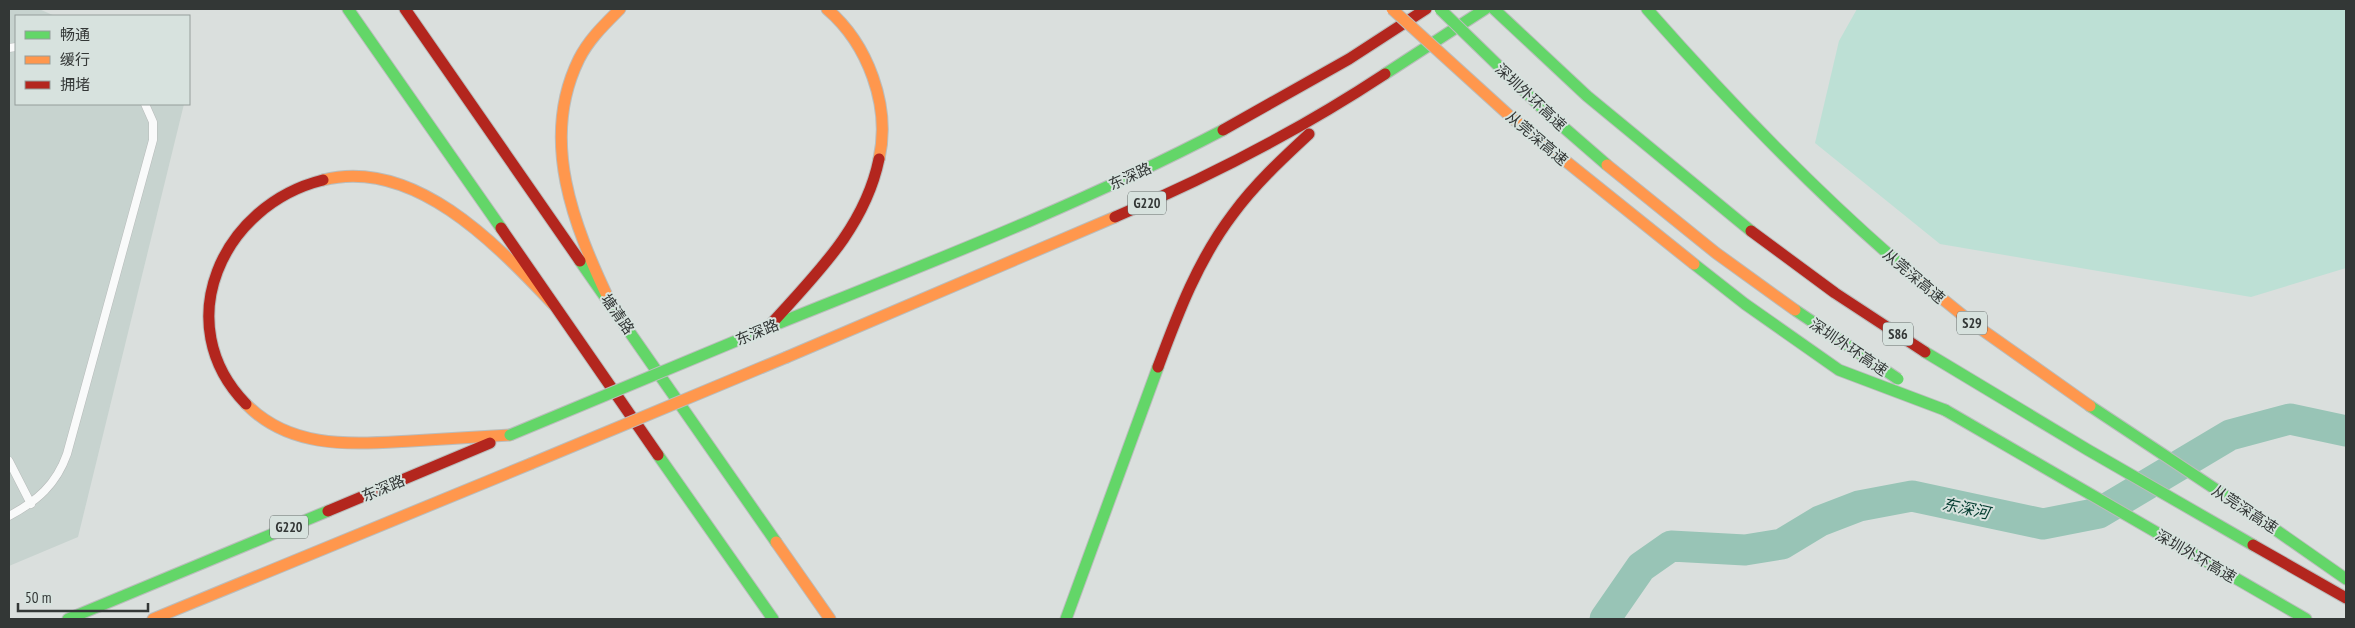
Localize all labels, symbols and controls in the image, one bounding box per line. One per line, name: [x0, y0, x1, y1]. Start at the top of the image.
legend: [15, 15, 190, 105]
text: 畅通: [60, 25, 90, 44]
text: 缓行: [60, 50, 90, 69]
street label: 深圳外环高速: [1492, 59, 1570, 135]
text: 拥堵: [60, 75, 90, 94]
street label: 从莞深高速: [1502, 107, 1572, 169]
street label: 东深路: [1106, 158, 1154, 194]
road number: G220: [1128, 192, 1166, 214]
street label: 从莞深高速: [1879, 245, 1949, 307]
street label: 塘清路: [597, 290, 639, 338]
road number: S29: [1957, 312, 1987, 334]
street label: 深圳外环高速: [1806, 314, 1892, 380]
street label: 东深路: [733, 315, 781, 349]
road number: S86: [1883, 322, 1913, 346]
street label: 东深路: [359, 470, 407, 506]
street label: 从莞深高速: [2208, 481, 2282, 537]
water label: 东深河: [1940, 493, 1994, 523]
road number: G220: [270, 516, 308, 538]
street label: 深圳外环高速: [2152, 525, 2240, 587]
scale bar: [18, 580, 148, 612]
text: 50 m: [25, 588, 51, 607]

